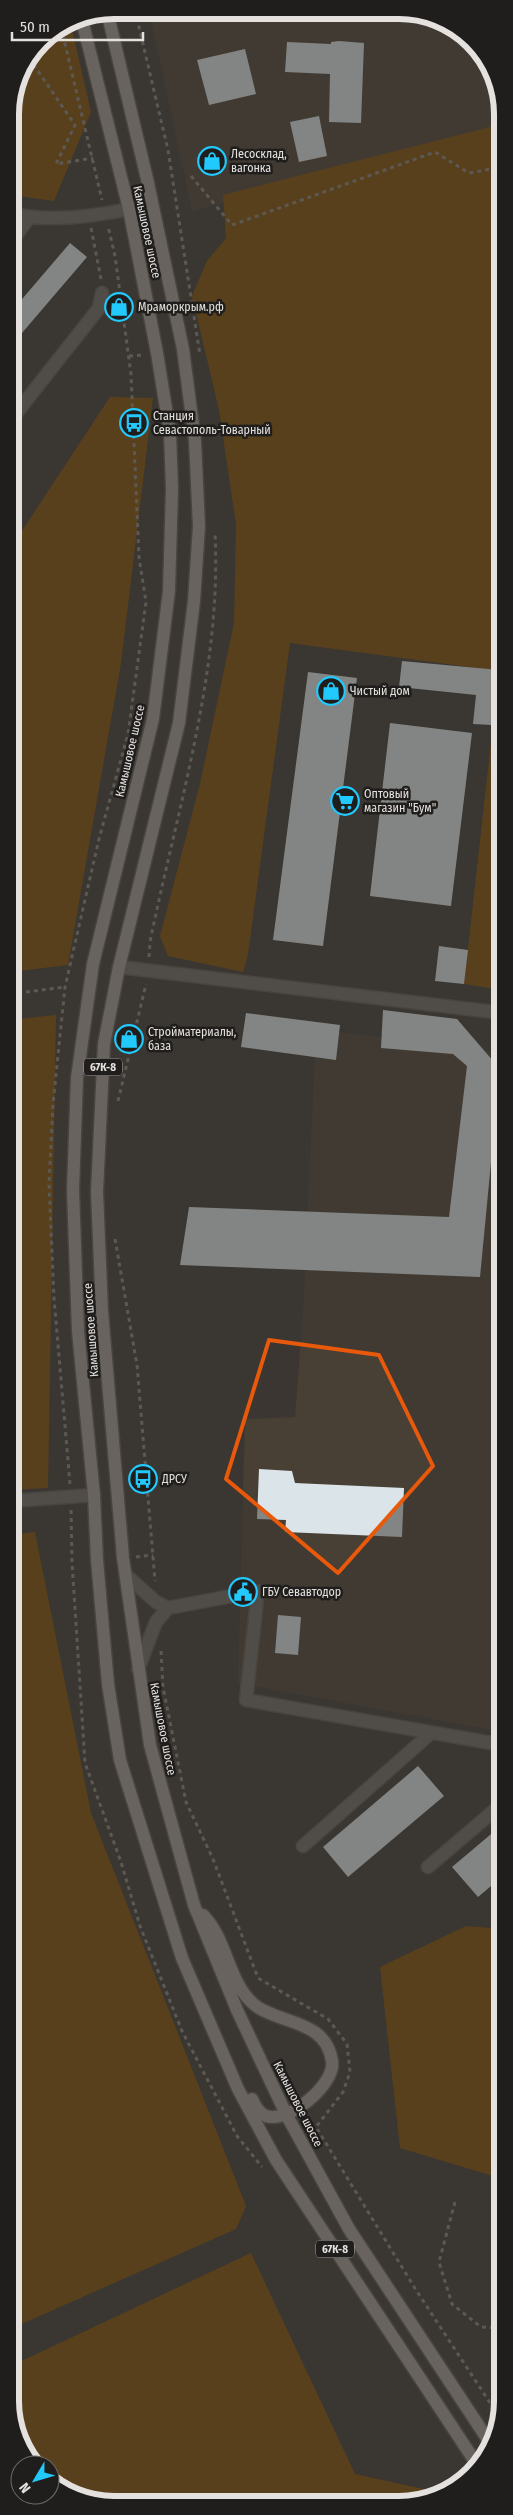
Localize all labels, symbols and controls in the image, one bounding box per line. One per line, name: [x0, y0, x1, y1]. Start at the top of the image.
scale bar: [12, 10, 144, 42]
text: 50 m: [20, 18, 50, 36]
shop icon: Лесосклад, вагонка: [197, 146, 227, 176]
place label: Лесосклад, вагонка: [231, 147, 287, 175]
street label: Камышовое шоссе: [130, 185, 164, 280]
shop icon: Мраморкрым.рф: [104, 292, 134, 322]
place label: Мраморкрым.рф: [138, 300, 224, 314]
bus stop icon: Станция Севастополь-Товарный: [119, 408, 149, 438]
place label: Станция Севастополь-Товарный: [153, 409, 271, 437]
shop icon: Чистый дом: [316, 676, 346, 706]
place label: Чистый дом: [350, 684, 410, 698]
street label: Камышовое шоссе: [113, 704, 147, 798]
supermarket icon: Оптовый магазин "Бум": [330, 786, 360, 816]
place label: Оптовый магазин "Бум": [364, 787, 436, 815]
shop icon: Стройматериалы, база: [114, 1024, 144, 1054]
place label: Стройматериалы, база: [148, 1025, 236, 1053]
road number: 67К-8: [84, 1058, 122, 1076]
street label: Камышовое шоссе: [81, 1283, 101, 1377]
bus stop icon: ДРСУ: [128, 1464, 158, 1494]
place label: ДРСУ: [161, 1472, 187, 1486]
public building icon: ГБУ Севавтодор: [228, 1577, 258, 1607]
place label: ГБУ Севавтодор: [262, 1585, 341, 1599]
street label: Камышовое шоссе: [147, 1681, 179, 1777]
street label: Камышовое шоссе: [270, 2059, 326, 2149]
road number: 67К-8: [316, 2240, 354, 2258]
north arrow: [10, 2455, 60, 2505]
text: N: [16, 2479, 34, 2496]

